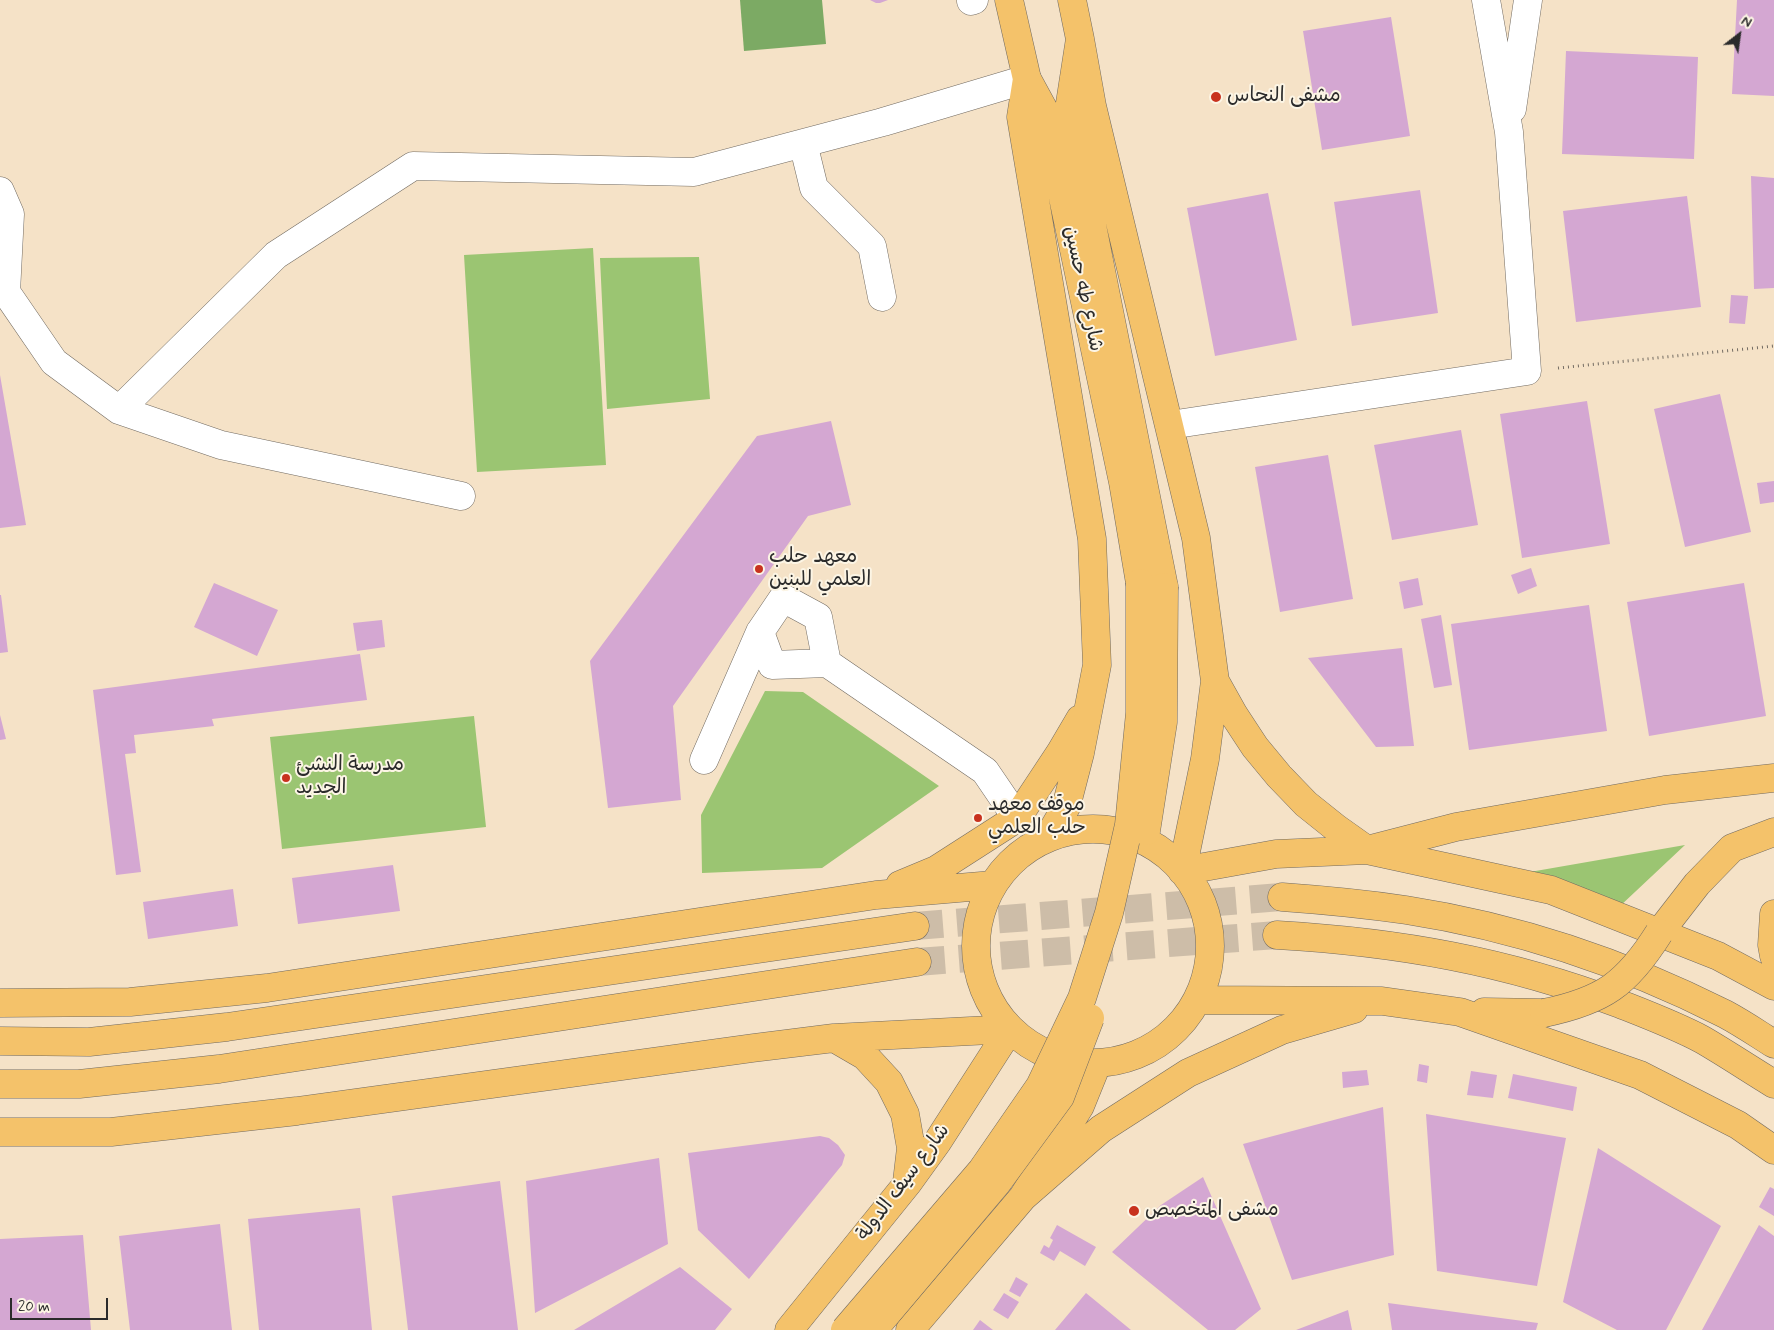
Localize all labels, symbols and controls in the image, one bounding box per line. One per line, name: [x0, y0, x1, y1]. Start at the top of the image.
north arrow: [1714, 10, 1764, 60]
text: N: [1738, 12, 1755, 32]
place label: مشفى النحاس: [1227, 85, 1341, 109]
marker: مشفى النحاس: [1209, 90, 1223, 104]
street label: شارع طه حسين: [1057, 224, 1107, 354]
place label: معهد حلب العلمي للبنين: [769, 546, 871, 593]
marker: معهد حلب العلمي للبنين: [753, 563, 765, 575]
place label: مدرسة النشئ الجديد: [296, 754, 404, 801]
marker: مدرسة النشئ الجديد: [280, 772, 292, 784]
place label: موقف معهد حلب العلمي: [988, 794, 1086, 841]
marker: موقف معهد حلب العلمي: [972, 812, 984, 824]
street label: شارع سيف الدولة: [852, 1120, 956, 1246]
place label: مشفى المتخصص: [1145, 1199, 1279, 1223]
marker: مشفى المتخصص: [1127, 1204, 1141, 1218]
scale bar: [12, 1288, 110, 1320]
text: 20 m: [18, 1297, 50, 1317]

